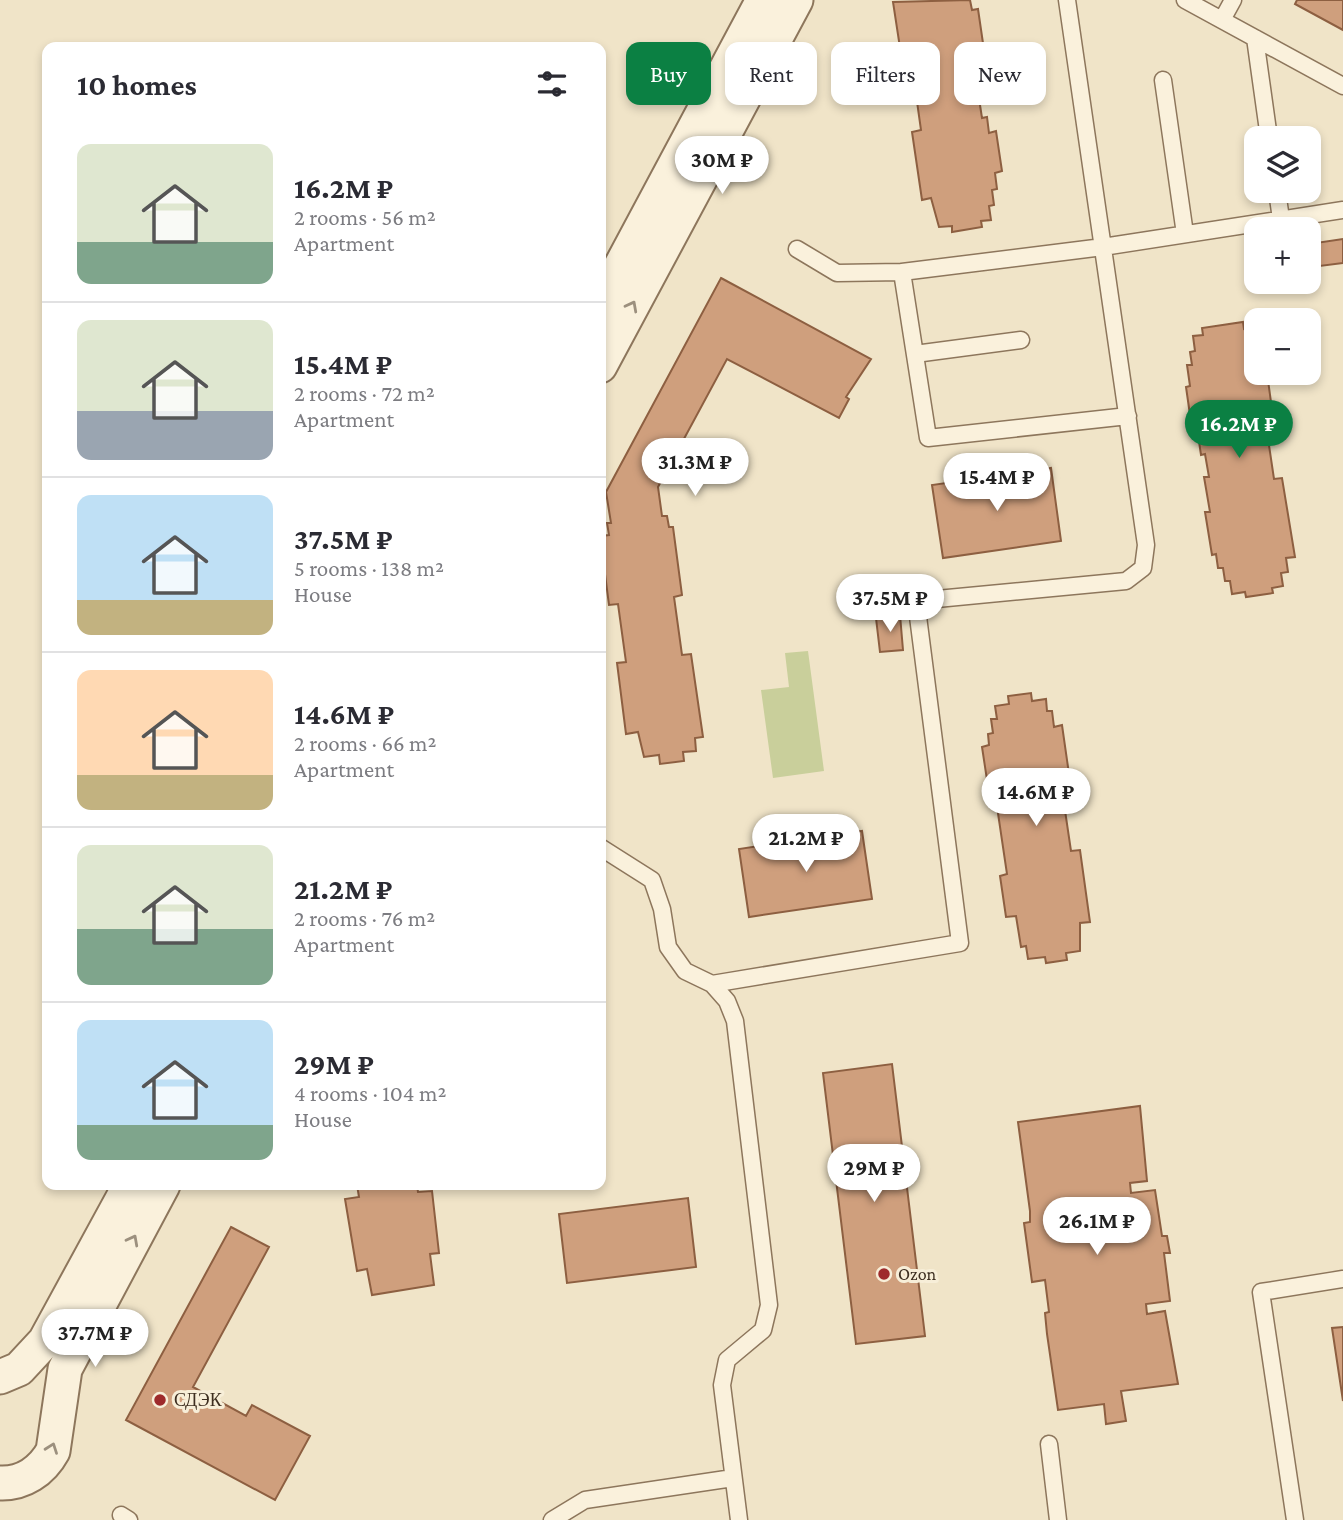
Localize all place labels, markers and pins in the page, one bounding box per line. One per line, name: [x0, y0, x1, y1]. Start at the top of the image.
pin: 30M ₽: [673, 136, 771, 196]
pin: 16.2M ₽: [1174, 400, 1304, 460]
pin: 31.3M ₽: [630, 438, 760, 498]
pin: 15.4M ₽: [932, 454, 1062, 513]
pin: 37.5M ₽: [825, 574, 955, 634]
pin: 14.6M ₽: [971, 768, 1101, 828]
pin: 21.2M ₽: [741, 814, 871, 874]
pin: 29M ₽: [825, 1144, 923, 1204]
pin: 26.1M ₽: [1032, 1198, 1162, 1257]
place label: Ozon: [898, 1264, 937, 1284]
marker: Ozon: [876, 1266, 892, 1282]
pin: 37.7M ₽: [30, 1310, 160, 1369]
place label: СДЭК: [174, 1390, 223, 1410]
marker: СДЭК: [152, 1392, 168, 1408]

